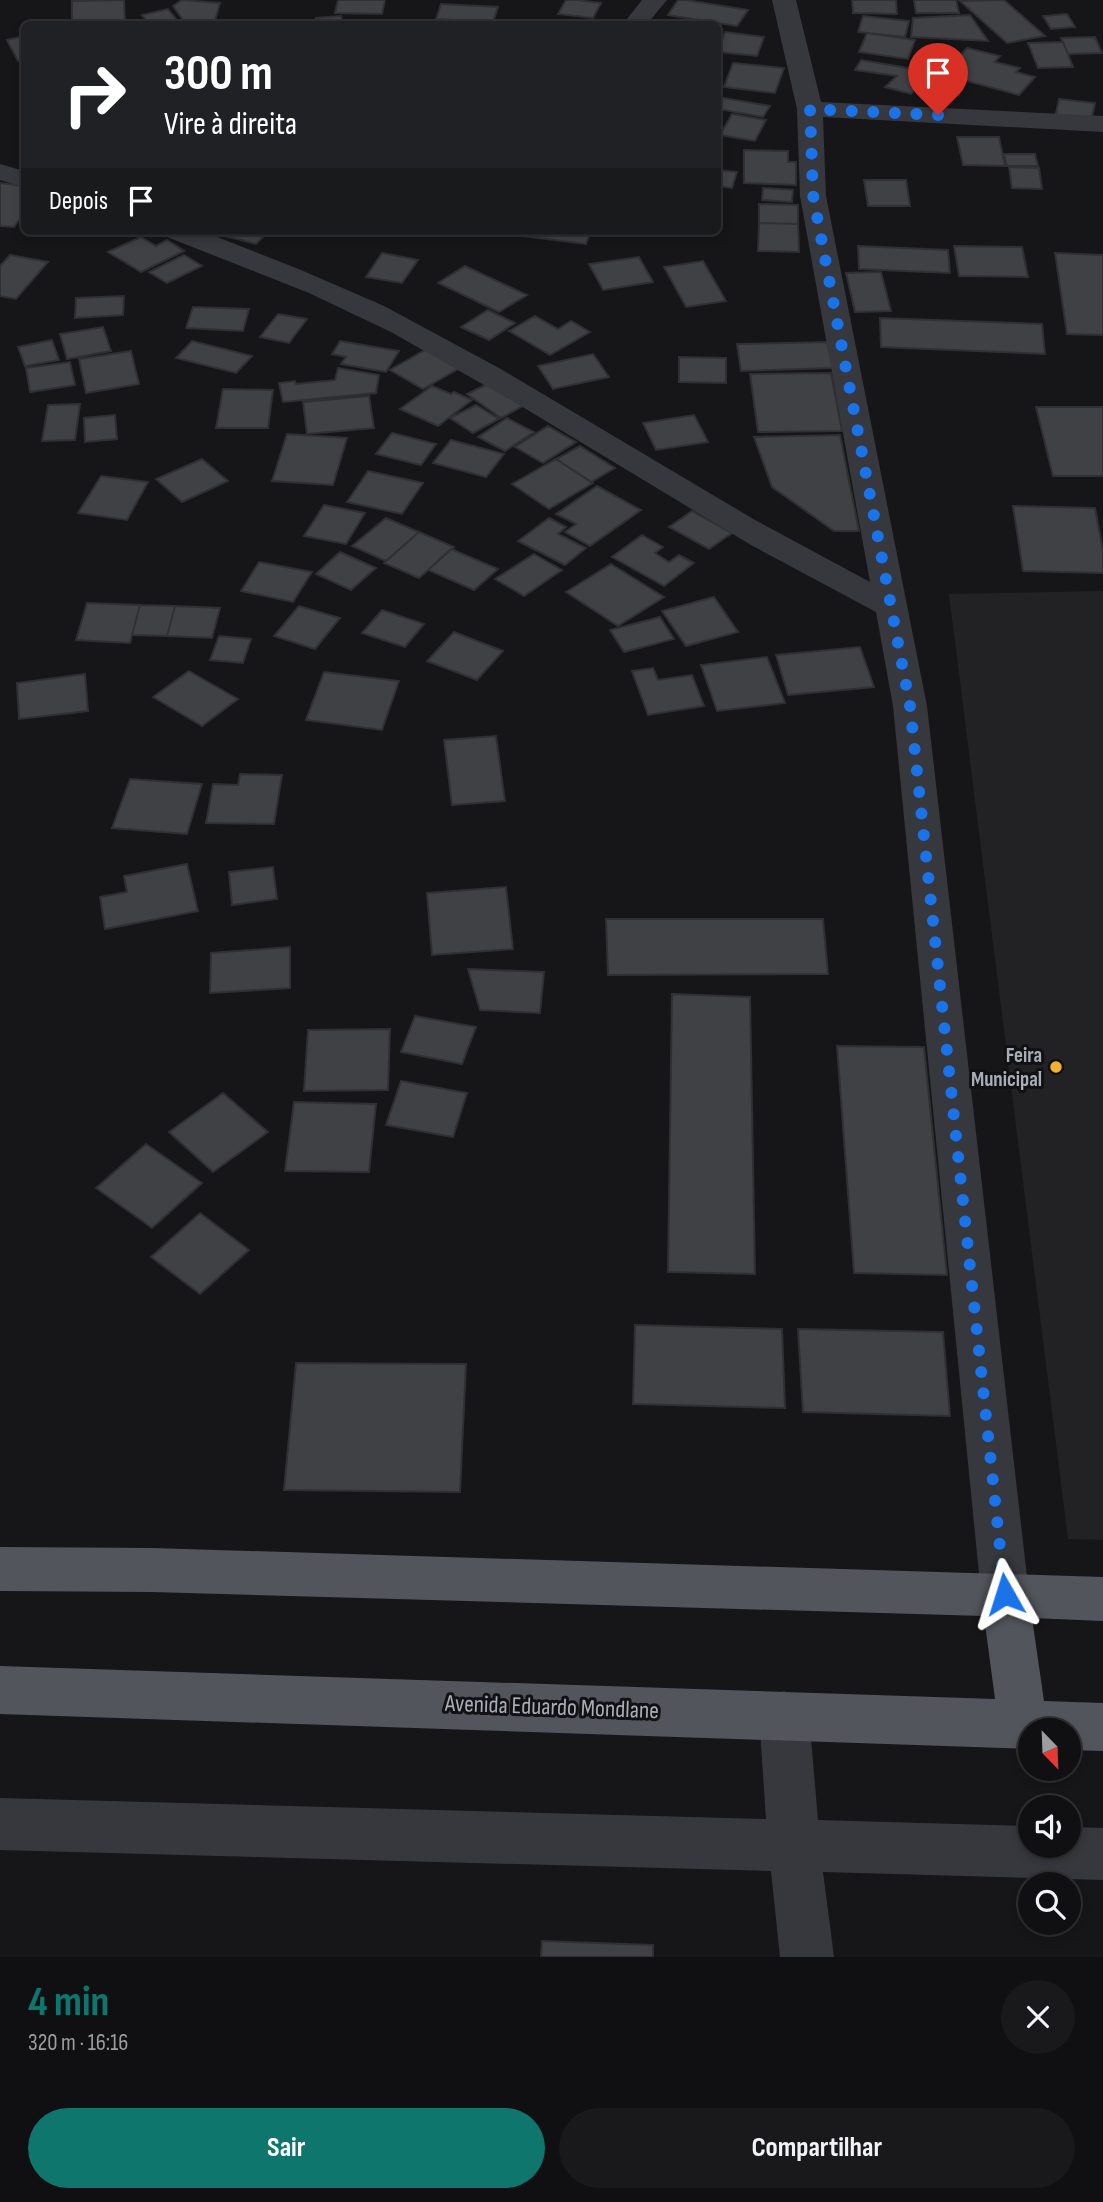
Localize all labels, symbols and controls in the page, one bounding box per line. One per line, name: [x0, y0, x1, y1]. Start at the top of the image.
pin: [908, 43, 968, 115]
text: 300 m: [164, 45, 273, 104]
icon: right: [49, 49, 140, 140]
icon: arrive: [919, 54, 957, 92]
text: Vire à direita: [164, 105, 297, 144]
icon: arrive: [122, 182, 160, 220]
text: Depois: [49, 186, 108, 217]
place label: Feira Municipal: [971, 1043, 1042, 1092]
marker: Feira Municipal: [1048, 1059, 1064, 1075]
position arrow: [968, 1557, 1042, 1631]
street label: Avenida Eduardo Mondlane: [444, 1689, 659, 1725]
north arrow: [1018, 1718, 1082, 1782]
map controls: [1018, 1718, 1081, 1935]
button: sound: [1018, 1795, 1081, 1858]
button: search: [1018, 1872, 1081, 1935]
text: 4 min: [28, 1977, 109, 2028]
button: close: [1001, 1980, 1075, 2054]
text: 320 m · 16:16: [28, 2029, 128, 2057]
button: Sair: [28, 2108, 545, 2188]
button: Compartilhar: [559, 2108, 1075, 2188]

